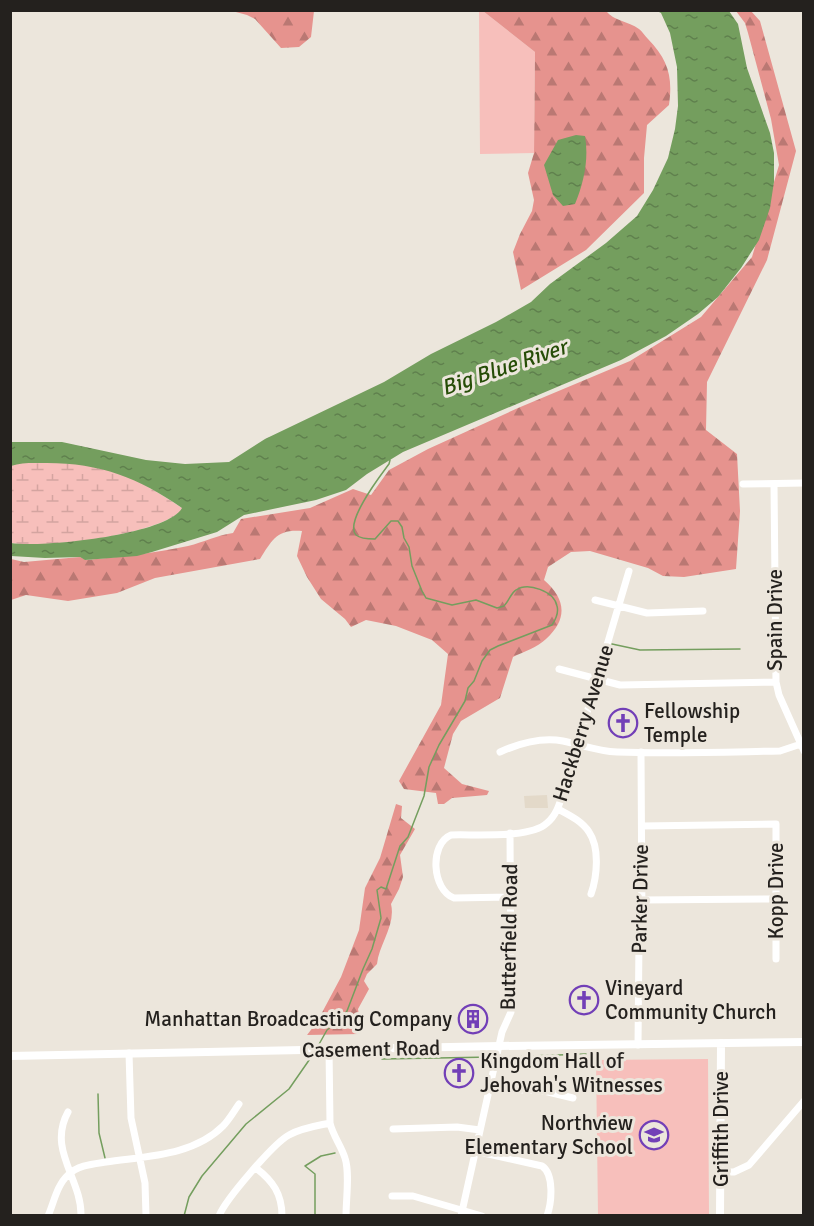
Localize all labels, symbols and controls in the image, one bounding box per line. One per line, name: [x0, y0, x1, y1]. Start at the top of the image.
water label: Big Blue River: [438, 332, 573, 401]
street label: Spain Drive: [762, 569, 788, 671]
street label: Hackberry Avenue: [547, 641, 619, 805]
place label: Fellowship Temple: [644, 698, 740, 748]
church icon: Fellowship Temple: [607, 707, 639, 739]
street label: Kopp Drive: [763, 843, 789, 939]
street label: Parker Drive: [626, 844, 654, 954]
street label: Butterfield Road: [495, 863, 523, 1011]
place label: Vineyard Community Church: [605, 975, 777, 1025]
church icon: Vineyard Community Church: [568, 984, 600, 1016]
building icon: Manhattan Broadcasting Company: [457, 1003, 489, 1035]
place label: Manhattan Broadcasting Company: [144, 1006, 452, 1032]
street label: Casement Road: [302, 1035, 440, 1063]
place label: Kingdom Hall of Jehovah's Witnesses: [480, 1048, 663, 1098]
church icon: Kingdom Hall of Jehovah's Witnesses: [443, 1057, 475, 1089]
street label: Griffith Drive: [708, 1071, 734, 1187]
place label: Northview Elementary School: [464, 1110, 633, 1160]
school or university icon: Northview Elementary School: [638, 1119, 670, 1151]

